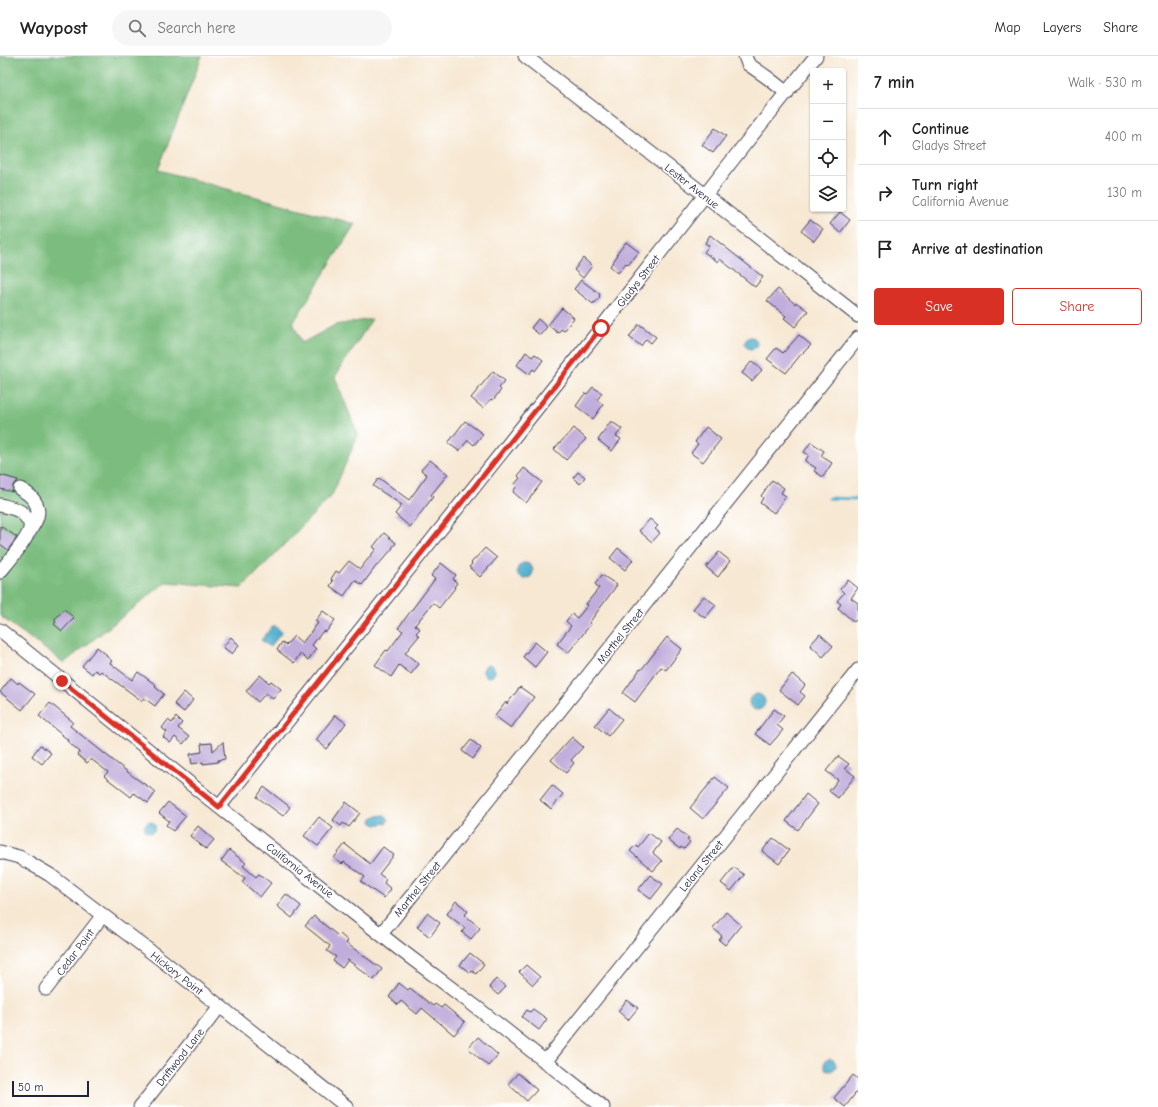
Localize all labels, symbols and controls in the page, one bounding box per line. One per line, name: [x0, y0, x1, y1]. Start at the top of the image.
search box: [112, 10, 392, 46]
text: Waypost: [20, 17, 88, 39]
icon: search: [126, 17, 148, 39]
text: Search here: [158, 19, 236, 37]
text: Map: [994, 19, 1021, 36]
text: Layers: [1043, 19, 1081, 36]
text: Share: [1103, 19, 1138, 36]
map controls: [810, 68, 846, 212]
button: +: [810, 68, 846, 104]
text: 7 min: [874, 73, 915, 92]
text: Walk · 530 m: [1068, 75, 1142, 90]
button: −: [810, 104, 846, 140]
text: Continue: [912, 120, 969, 138]
icon: ahead: [874, 126, 896, 148]
text: 400 m: [1105, 129, 1142, 144]
text: Gladys Street: [912, 138, 986, 153]
button: locate: [810, 140, 846, 176]
street label: Lester Avenue: [662, 161, 722, 212]
button: layers: [810, 176, 846, 212]
text: Turn right: [912, 176, 978, 194]
icon: right: [874, 182, 896, 204]
text: 130 m: [1107, 185, 1142, 200]
text: California Avenue: [912, 194, 1009, 209]
icon: arrive: [874, 238, 896, 260]
text: Arrive at destination: [912, 240, 1043, 258]
street label: Gladys Street: [614, 252, 663, 310]
button: Save: [874, 288, 1004, 325]
button: Share: [1012, 288, 1142, 325]
route start: [592, 319, 610, 337]
street label: Marthel Street: [594, 605, 647, 667]
route end: [53, 672, 71, 690]
street label: Leland Street: [677, 837, 726, 895]
street label: California Avenue: [263, 840, 336, 901]
street label: Marthel Street: [391, 858, 444, 920]
street label: Cedar Point: [54, 926, 98, 978]
street label: Hickory Point: [148, 949, 206, 998]
street label: Driftwood Lane: [154, 1025, 207, 1089]
scale bar: [12, 1079, 89, 1098]
text: 50 m: [18, 1081, 43, 1094]

